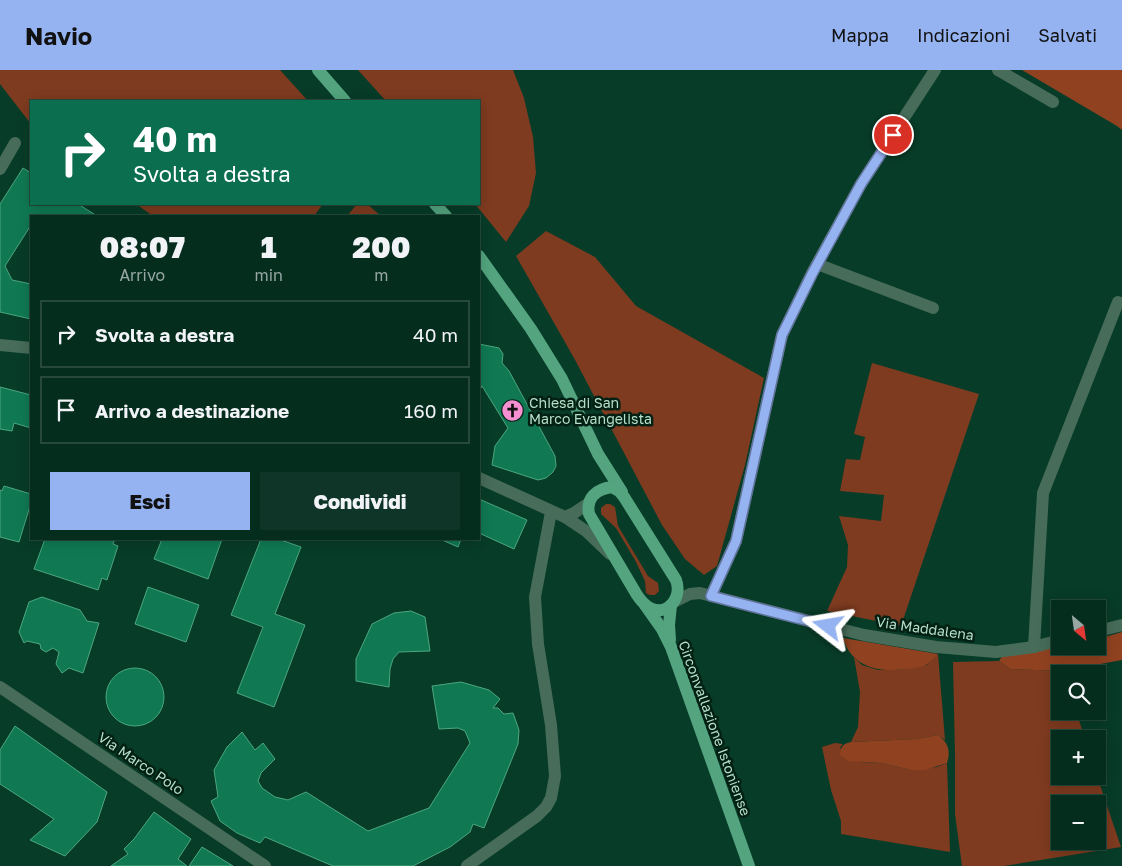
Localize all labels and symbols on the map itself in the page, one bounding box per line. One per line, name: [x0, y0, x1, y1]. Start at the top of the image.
pin: [872, 114, 914, 156]
place label: Chiesa di San Marco Evangelista: [529, 394, 652, 427]
church icon: Chiesa di San Marco Evangelista: [501, 398, 525, 422]
position arrow: [801, 599, 853, 651]
north arrow: [1051, 600, 1106, 655]
street label: Via Maddalena: [875, 613, 975, 643]
street label: Circonvallazione Istoniense: [675, 638, 755, 818]
street label: Via Marco Polo: [95, 728, 187, 798]

